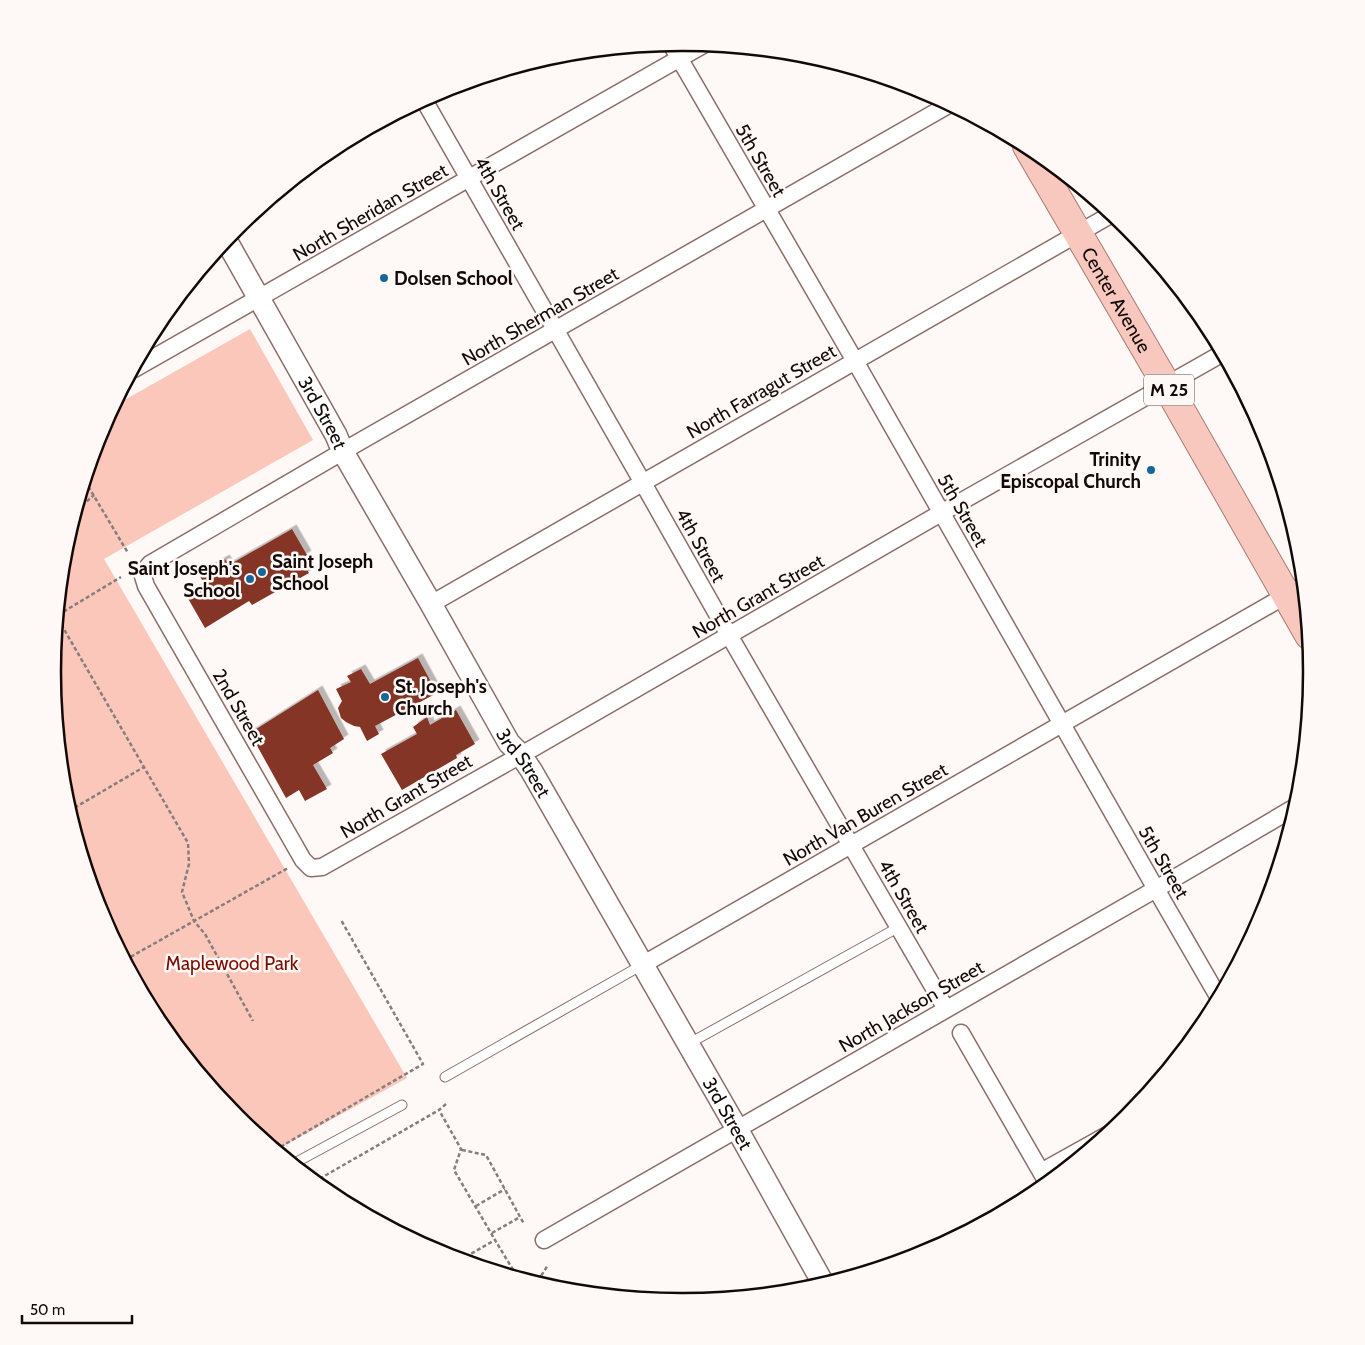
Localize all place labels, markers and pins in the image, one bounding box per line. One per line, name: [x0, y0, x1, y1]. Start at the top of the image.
place label: Dolsen School: [394, 267, 513, 290]
marker: Dolsen School: [378, 272, 390, 284]
place label: Trinity Episcopal Church: [1000, 448, 1142, 493]
marker: Trinity Episcopal Church: [1145, 464, 1157, 476]
place label: Saint Joseph School: [272, 550, 373, 595]
place label: Saint Joseph's School: [128, 557, 240, 602]
marker: Saint Joseph School: [256, 566, 268, 578]
marker: Saint Joseph's School: [244, 573, 256, 585]
place label: St. Joseph's Church: [395, 675, 487, 720]
marker: St. Joseph's Church: [379, 691, 391, 703]

